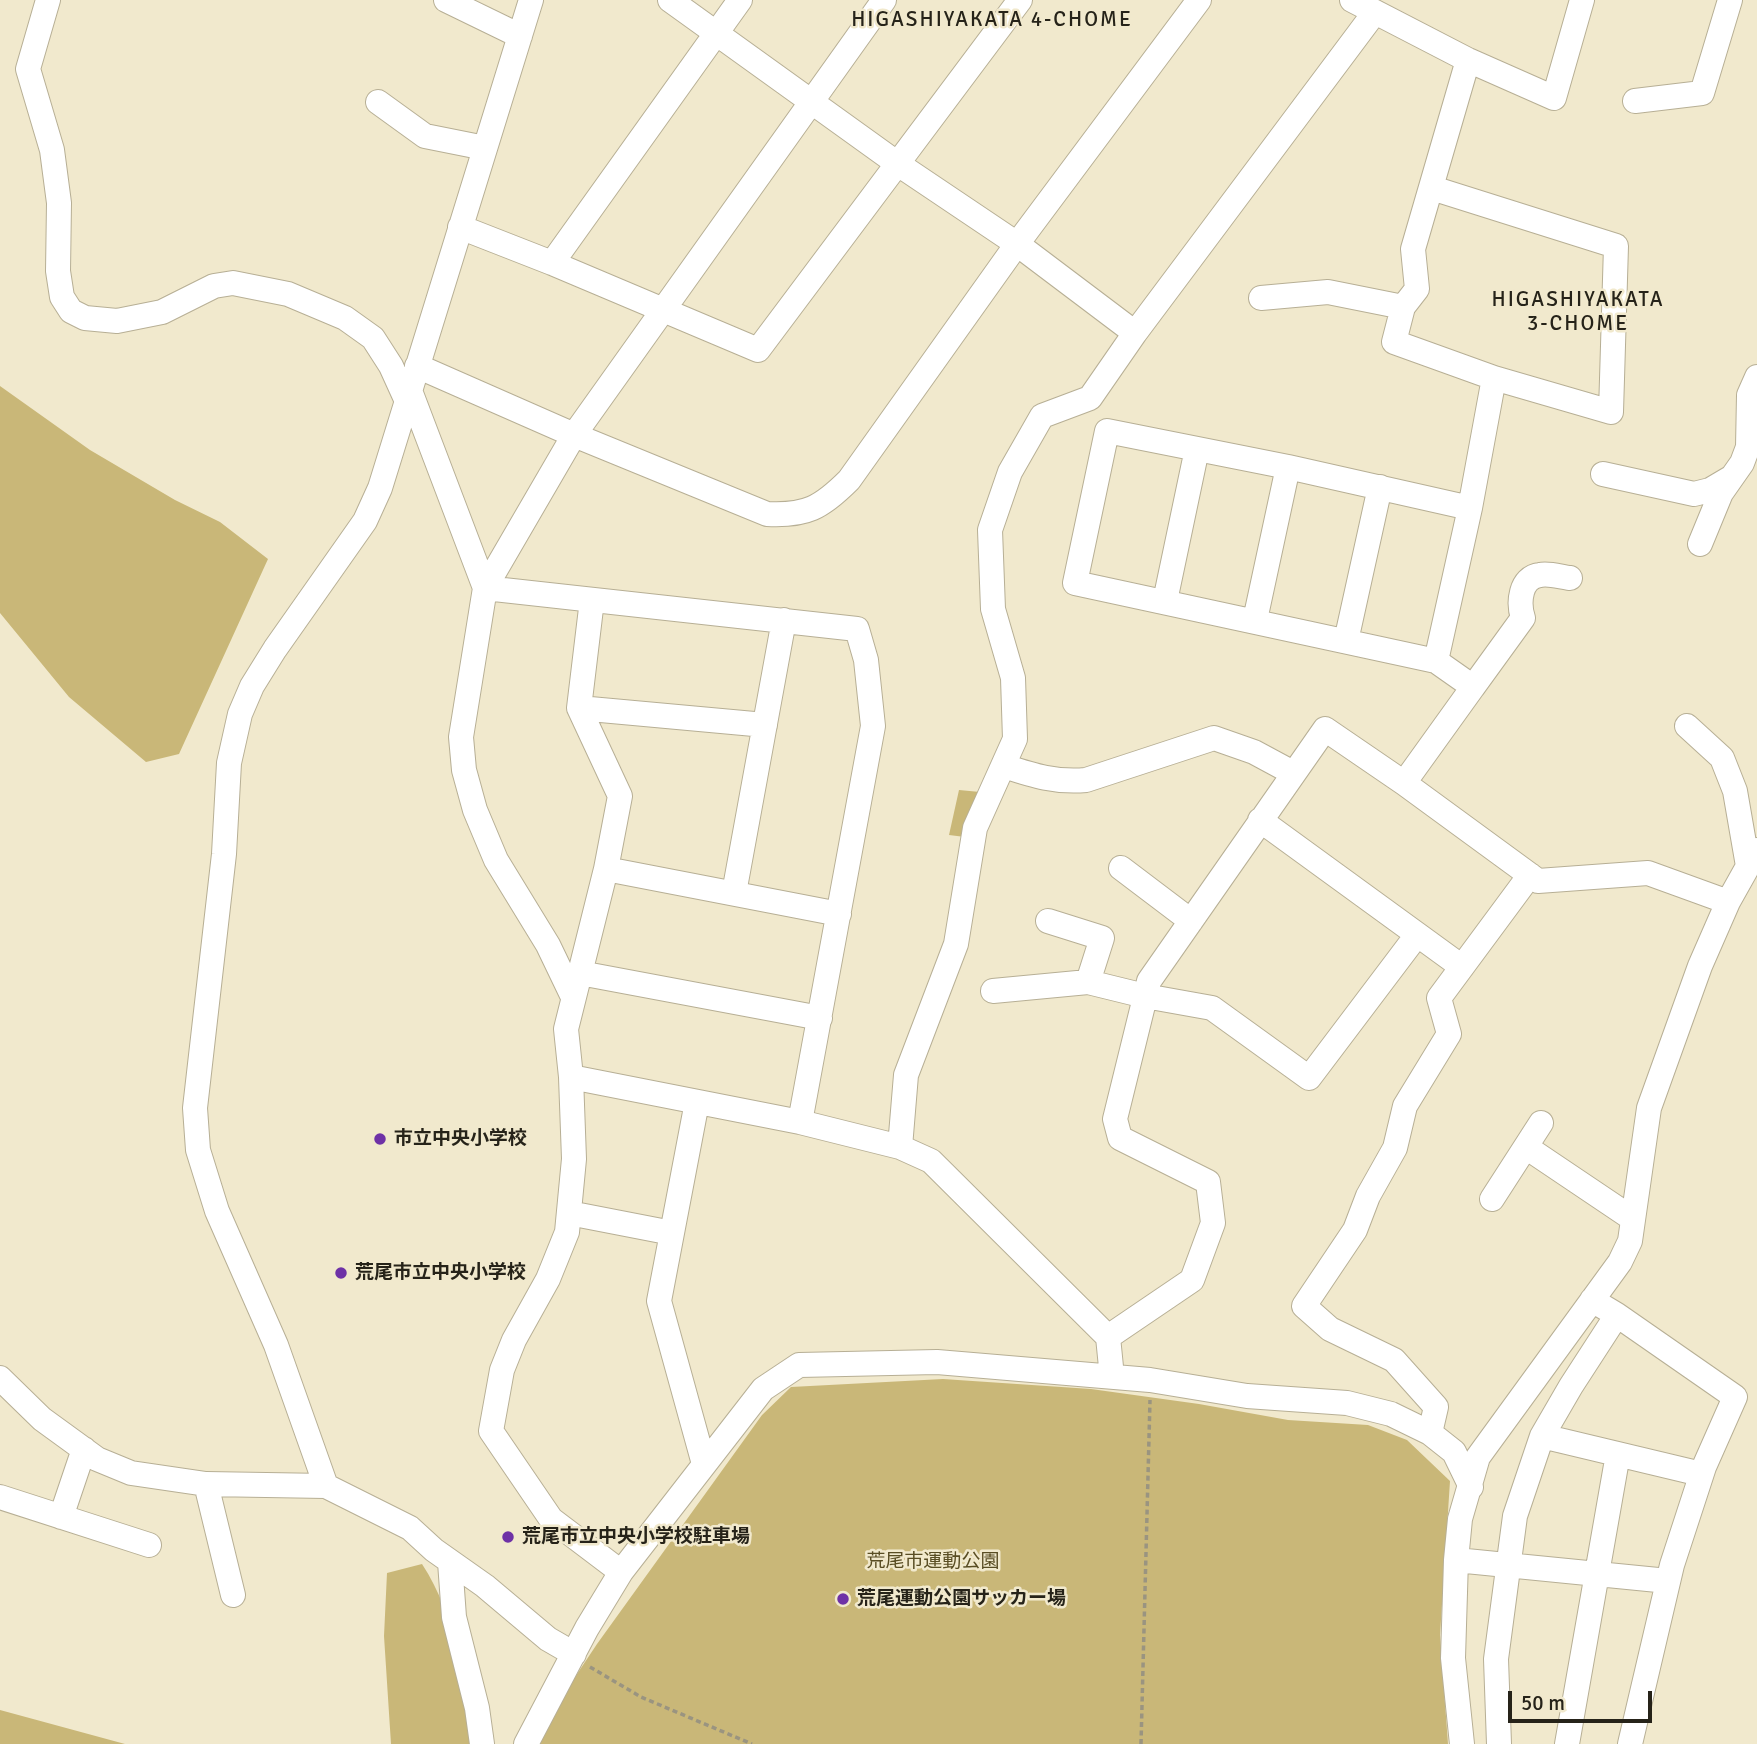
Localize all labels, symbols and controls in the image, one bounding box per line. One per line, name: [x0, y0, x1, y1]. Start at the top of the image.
district label: HIGASHIYAKATA 4-CHOME: [854, 7, 1130, 33]
district label: HIGASHIYAKATA 3-CHOME: [1493, 287, 1663, 337]
place label: 市立中央小学校: [394, 1128, 527, 1150]
marker: 市立中央小学校: [372, 1131, 388, 1147]
place label: 荒尾市立中央小学校: [355, 1262, 526, 1284]
marker: 荒尾市立中央小学校: [333, 1265, 349, 1281]
place label: 荒尾市立中央小学校駐車場: [522, 1526, 750, 1548]
marker: 荒尾市立中央小学校駐車場: [500, 1529, 516, 1545]
park label: 荒尾市運動公園: [867, 1551, 999, 1573]
place label: 荒尾運動公園サッカー場: [857, 1588, 1066, 1610]
marker: 荒尾運動公園サッカー場: [835, 1591, 851, 1607]
scale bar: [1512, 1678, 1656, 1722]
text: 50 m: [1521, 1690, 1565, 1716]

